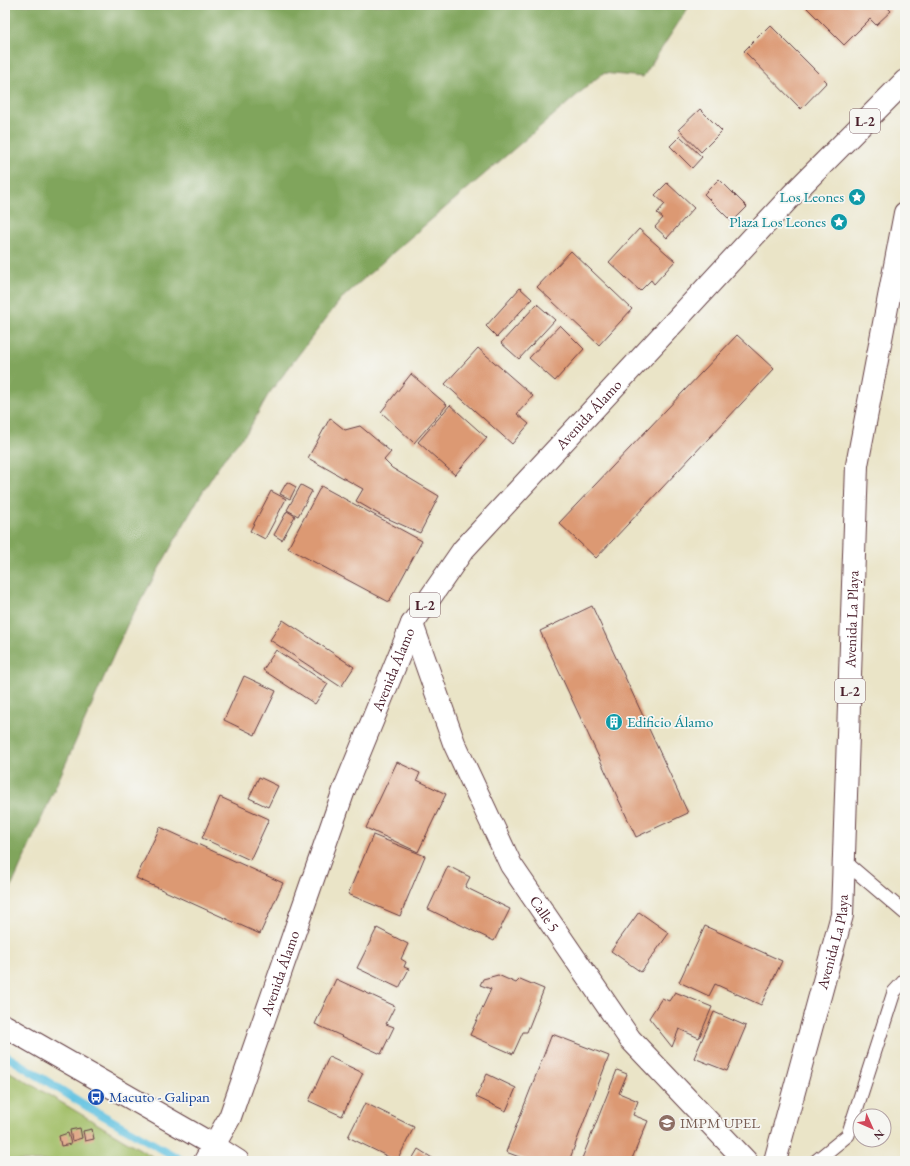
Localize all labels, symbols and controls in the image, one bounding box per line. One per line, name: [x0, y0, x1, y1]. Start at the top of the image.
road number: L-2: [850, 109, 880, 133]
place label: Los Leones: [779, 187, 844, 206]
place icon: Los Leones: [847, 187, 867, 207]
place label: Plaza Los Leones: [729, 212, 826, 231]
place icon: Plaza Los Leones: [829, 212, 849, 232]
street label: Avenida Álamo: [550, 375, 625, 454]
street label: Avenida La Playa: [840, 570, 862, 669]
road number: L-2: [410, 593, 440, 617]
street label: Avenida Álamo: [367, 625, 418, 715]
road number: L-2: [835, 679, 865, 703]
building icon: Edificio Álamo: [604, 712, 624, 732]
place label: Edificio Álamo: [627, 712, 713, 731]
street label: Calle 5: [526, 892, 564, 935]
street label: Avenida La Playa: [812, 894, 852, 992]
street label: Avenida Álamo: [256, 928, 303, 1019]
bus stop icon: Macuto - Galipan: [86, 1087, 106, 1107]
place label: Macuto - Galipan: [109, 1087, 210, 1106]
north arrow: [852, 1108, 892, 1148]
school or university icon: IMPM UPEL: [657, 1113, 677, 1133]
place label: IMPM UPEL: [680, 1113, 760, 1132]
text: N: [871, 1127, 887, 1143]

